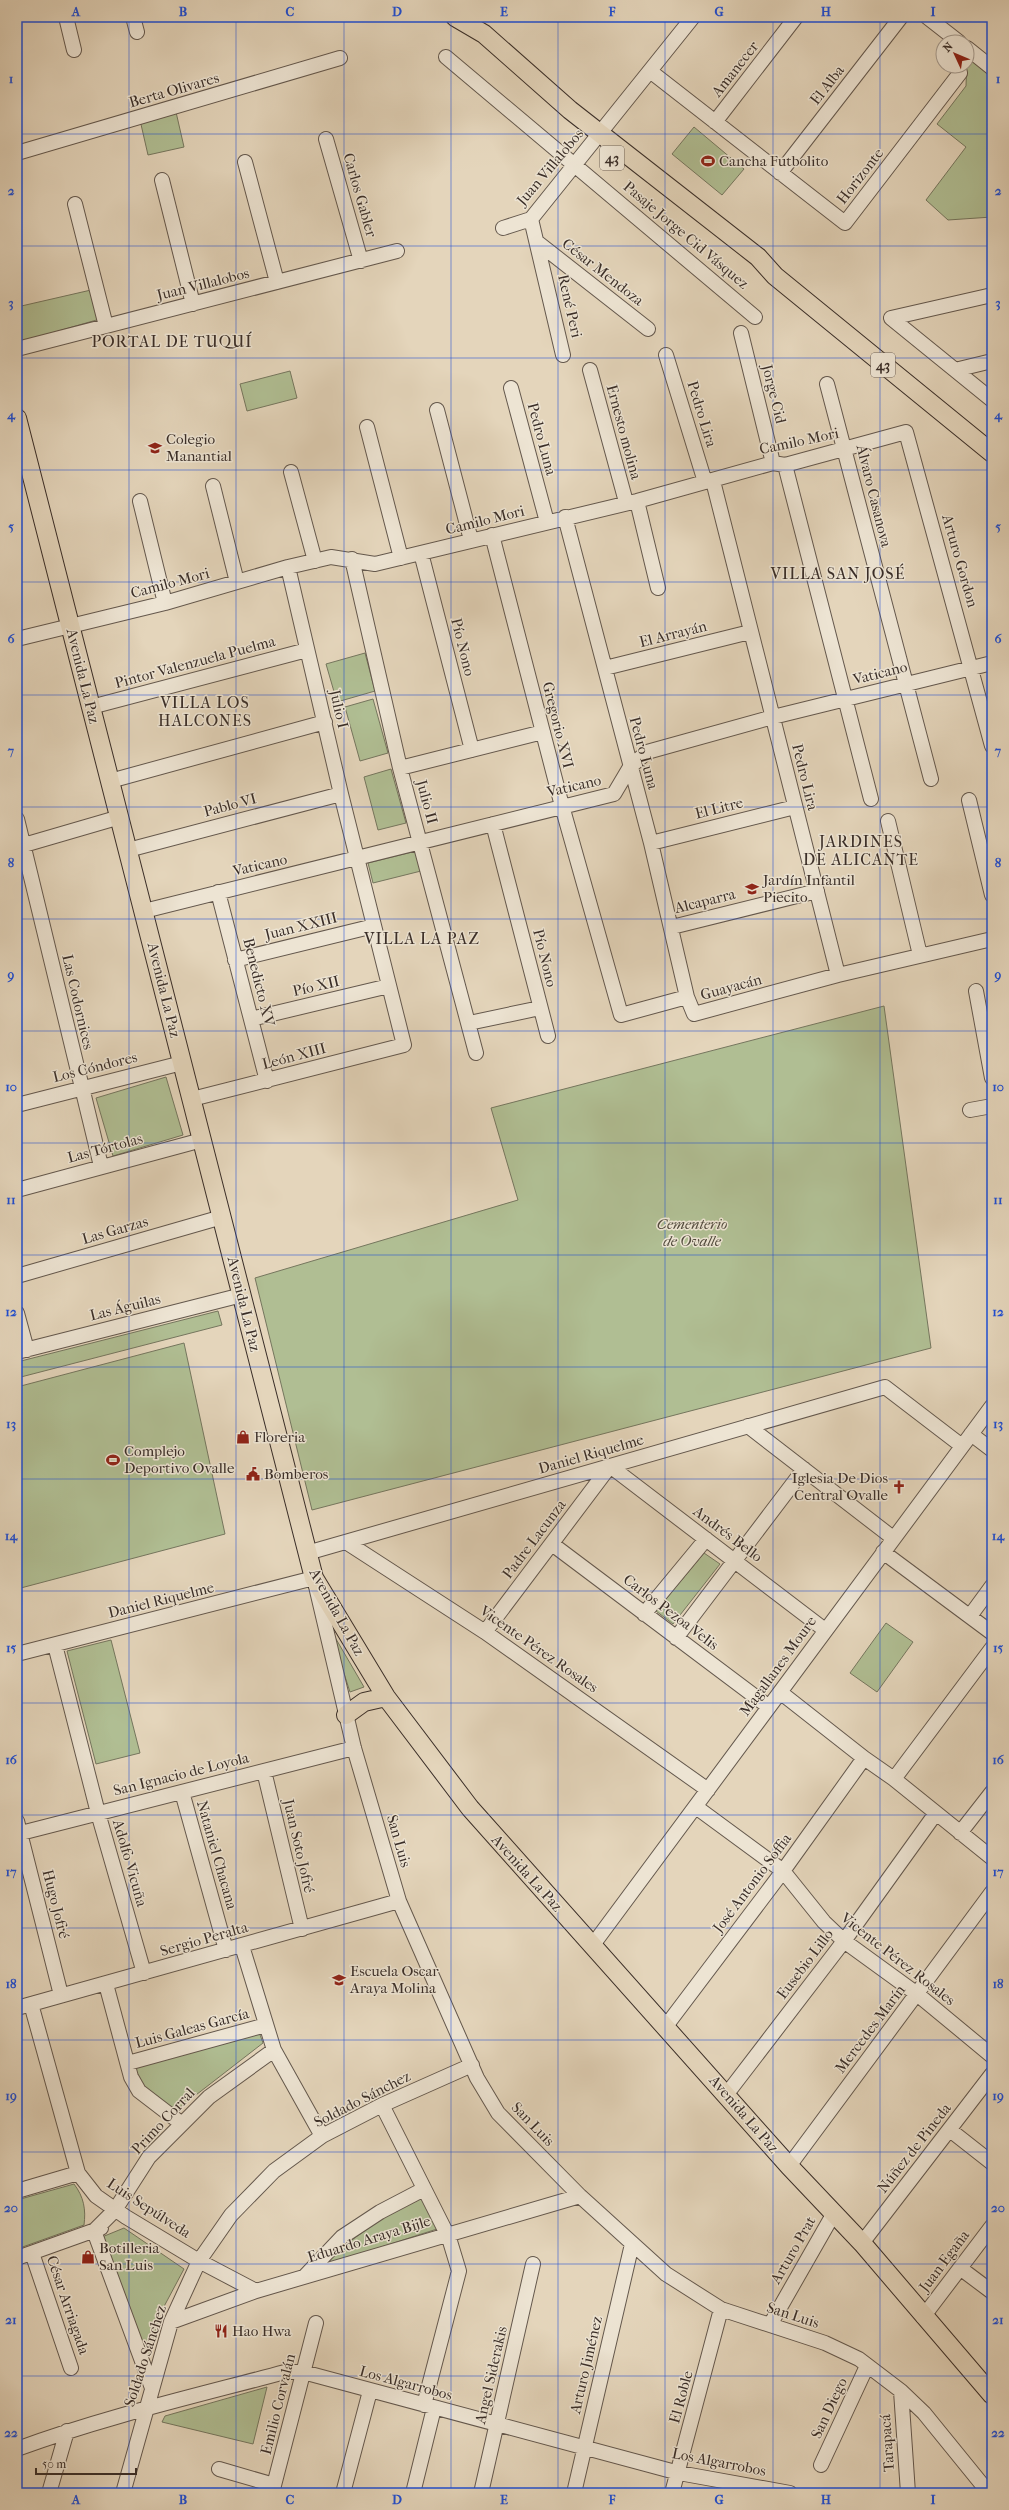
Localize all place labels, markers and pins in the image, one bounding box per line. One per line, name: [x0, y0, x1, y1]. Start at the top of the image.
place label: Cancha Futbolito: [719, 152, 829, 170]
sports icon: Cancha Futbolito: [700, 153, 716, 169]
place label: Colegio Manantial: [166, 430, 232, 465]
school or university icon: Colegio Manantial: [147, 440, 163, 456]
place label: Jardín Infantil Piecito: [762, 871, 855, 906]
school or university icon: Jardín Infantil Piecito: [744, 881, 760, 897]
place label: Floreria: [254, 1428, 306, 1446]
shop icon: Floreria: [235, 1429, 251, 1445]
place label: Complejo Deportivo Ovalle: [124, 1442, 235, 1477]
sports icon: Complejo Deportivo Ovalle: [105, 1452, 121, 1468]
place label: Bomberos: [264, 1465, 329, 1483]
public building icon: Bomberos: [245, 1466, 261, 1482]
place label: Iglesia De Dios Central Ovalle: [792, 1469, 889, 1504]
church icon: Iglesia De Dios Central Ovalle: [891, 1479, 907, 1495]
place label: Escuela Oscar Araya Molina: [349, 1962, 439, 1997]
school or university icon: Escuela Oscar Araya Molina: [331, 1972, 347, 1988]
place label: Botilleria San Luis: [99, 2239, 160, 2274]
shop icon: Botilleria San Luis: [80, 2249, 96, 2265]
place label: Hao Hwa: [232, 2322, 292, 2340]
restaurant icon: Hao Hwa: [213, 2323, 229, 2339]

